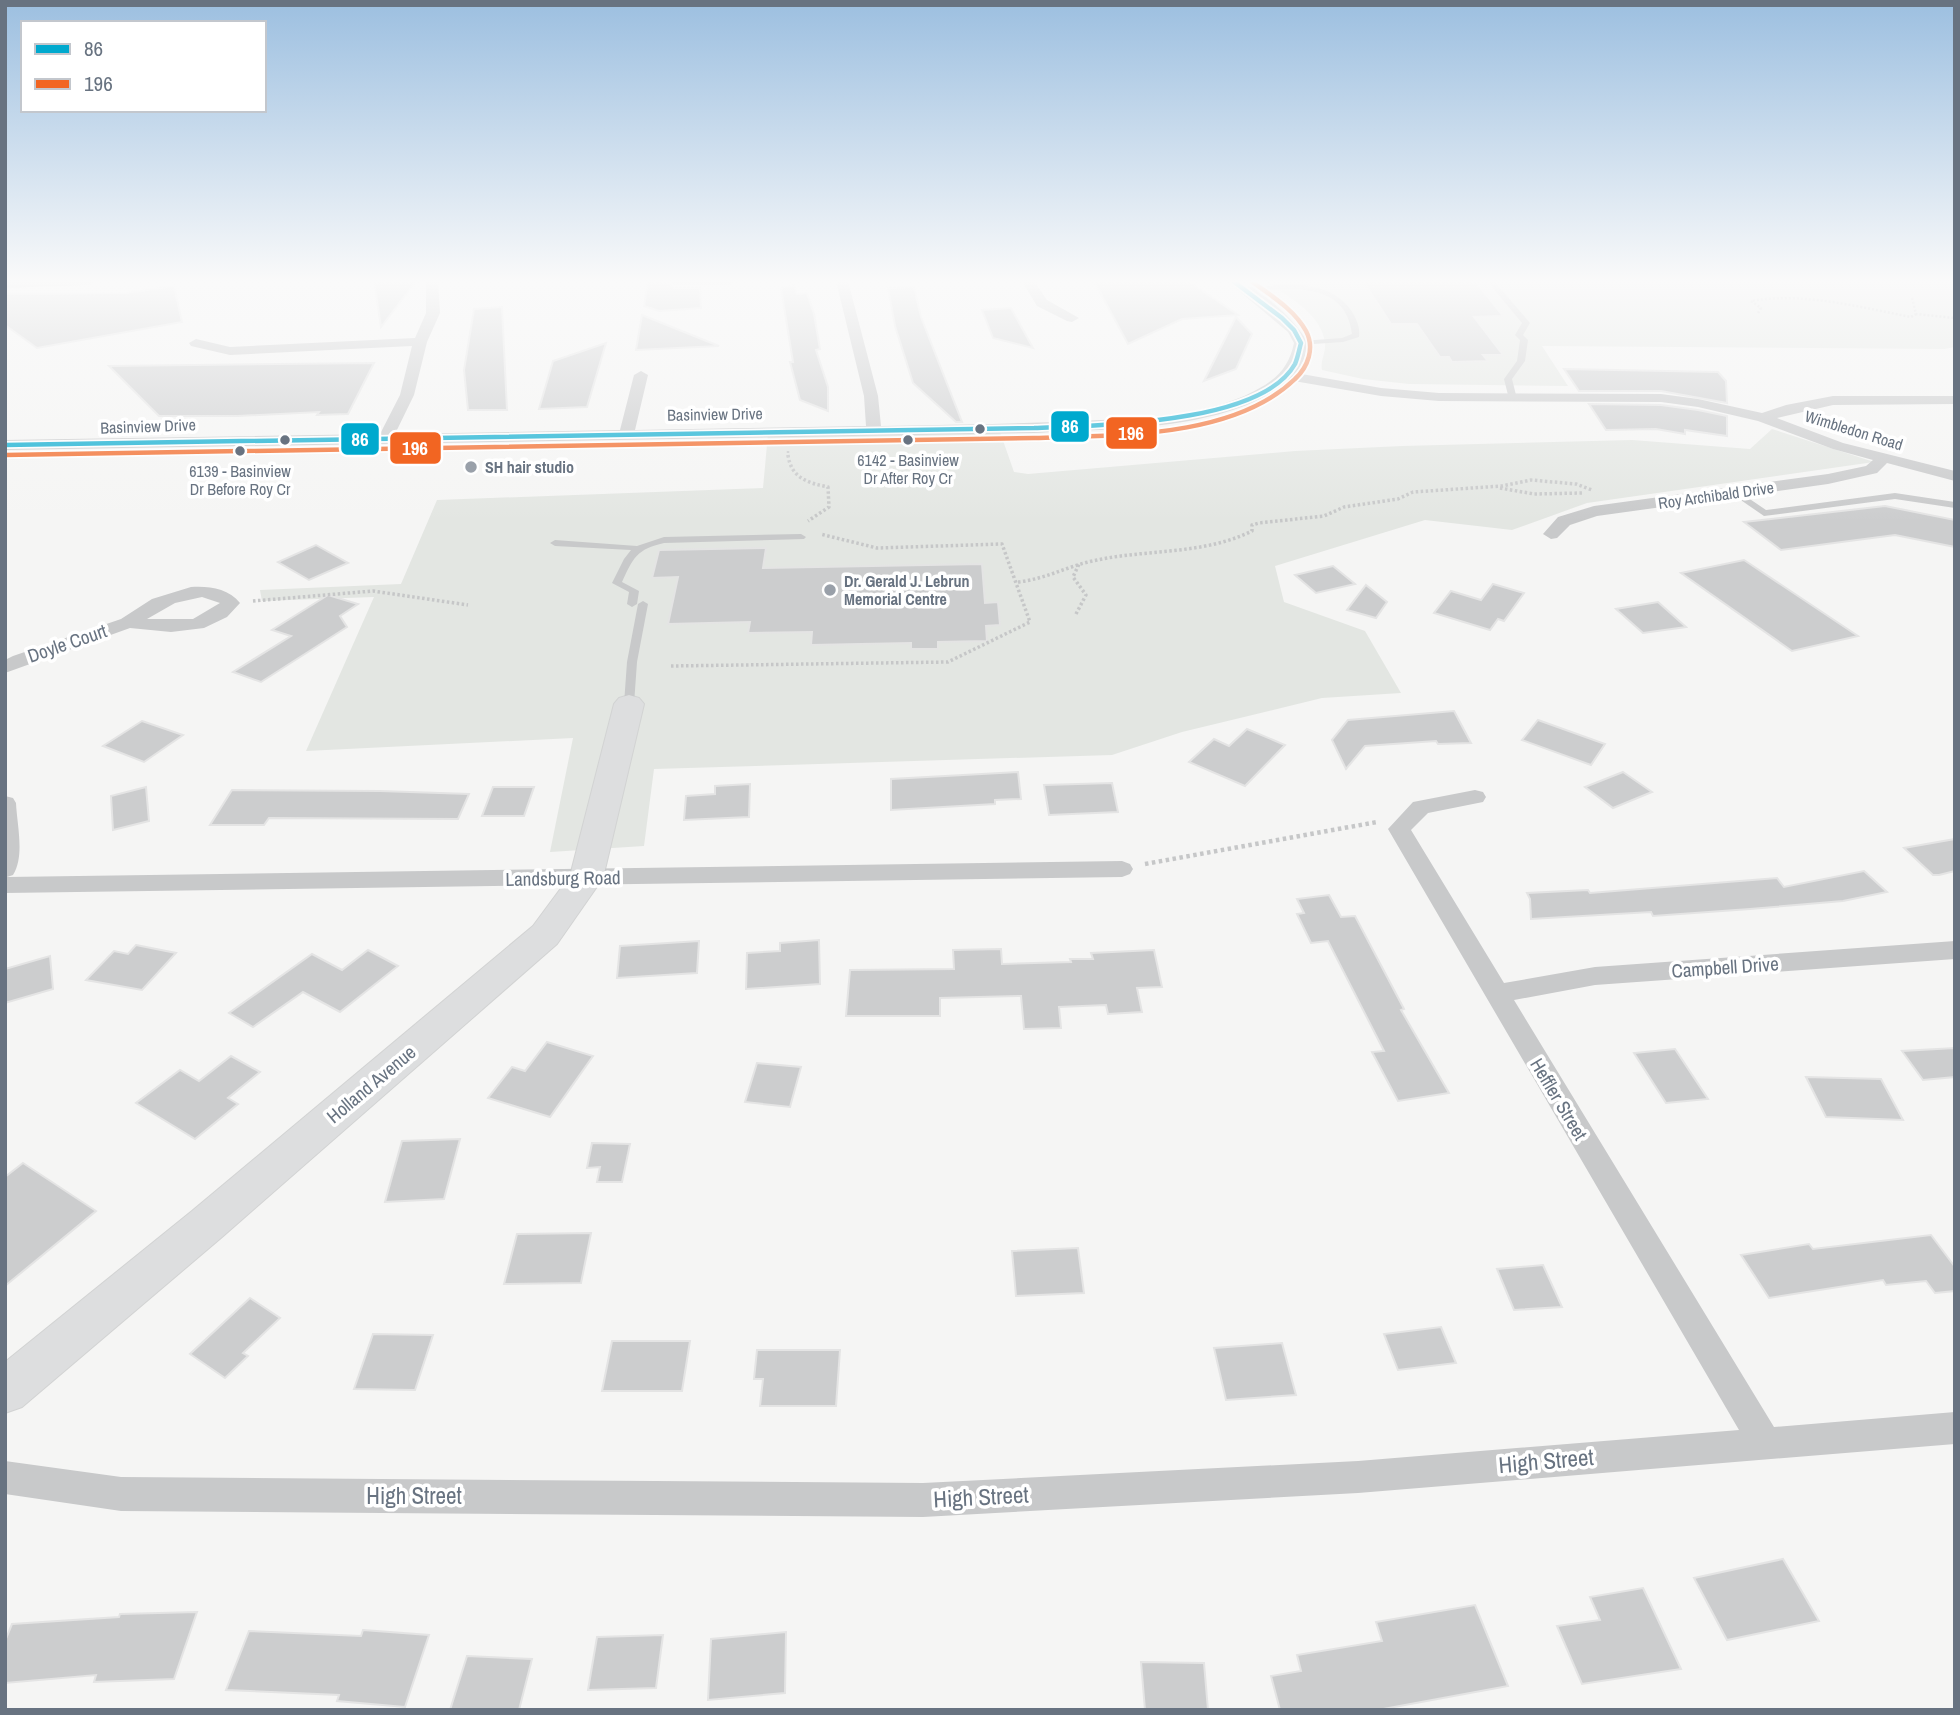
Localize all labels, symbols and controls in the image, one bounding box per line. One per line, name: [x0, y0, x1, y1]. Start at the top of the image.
legend: [21, 21, 266, 112]
text: 86: [84, 34, 103, 63]
text: 196: [84, 69, 113, 98]
street label: Basinview Drive: [667, 402, 763, 426]
street label: Wimbledon Road: [1802, 405, 1906, 455]
line badge: 86: [1050, 410, 1090, 443]
street label: Basinview Drive: [100, 413, 196, 439]
text: 86: [1061, 413, 1079, 439]
line badge: 196: [1105, 416, 1158, 450]
text: 196: [1118, 420, 1144, 446]
line badge: 86: [340, 422, 380, 456]
unlabelled marker: [973, 422, 987, 436]
text: 86: [351, 426, 369, 452]
line badge: 196: [389, 431, 442, 465]
unlabelled marker: [278, 433, 292, 447]
marker: 6142 - Basinview Dr After Roy Cr: [901, 433, 915, 447]
text: 196: [402, 435, 428, 461]
marker: 6139 - Basinview Dr Before Roy Cr: [233, 444, 247, 458]
place label: 6142 - Basinview Dr After Roy Cr: [857, 449, 959, 489]
place label: SH hair studio: [485, 456, 574, 478]
marker: SH hair studio: [463, 459, 479, 475]
place label: 6139 - Basinview Dr Before Roy Cr: [189, 460, 291, 500]
street label: Roy Archibald Drive: [1657, 476, 1775, 514]
place label: Dr. Gerald J. Lebrun Memorial Centre: [844, 570, 969, 610]
marker: Dr. Gerald J. Lebrun Memorial Centre: [822, 582, 838, 598]
street label: Doyle Court: [24, 617, 111, 669]
street label: Landsburg Road: [505, 864, 621, 892]
street label: Campbell Drive: [1671, 950, 1779, 984]
street label: Holland Avenue: [321, 1039, 421, 1129]
street label: Heffler Street: [1524, 1053, 1594, 1145]
street label: High Street: [1497, 1441, 1595, 1480]
street label: High Street: [933, 1479, 1029, 1514]
street label: High Street: [366, 1480, 462, 1511]

